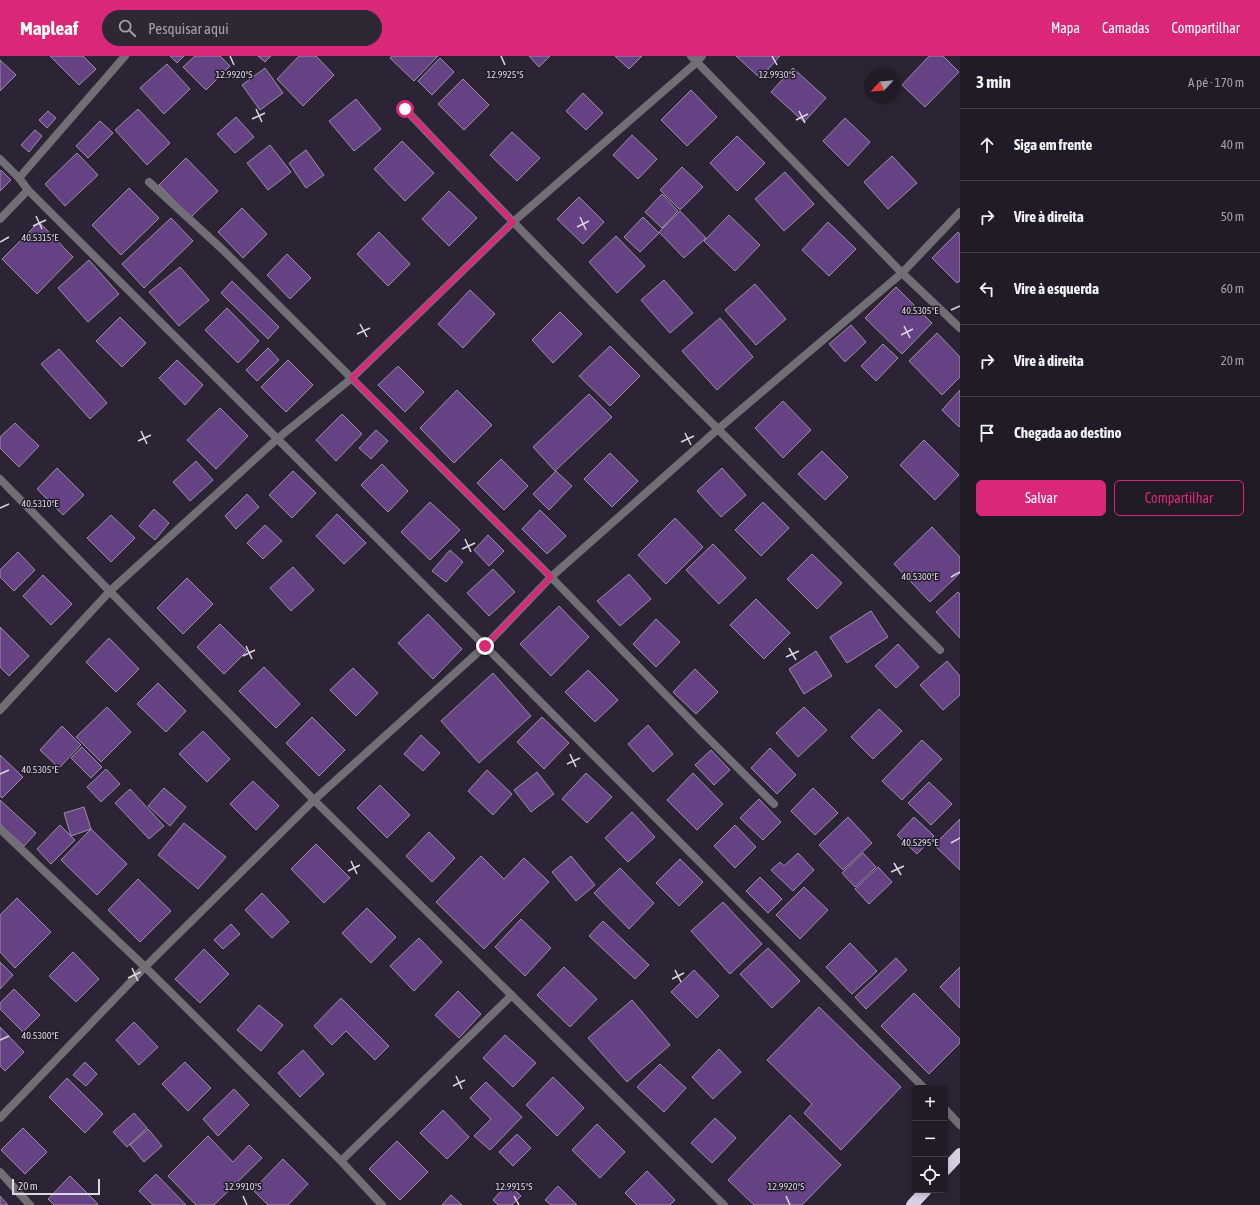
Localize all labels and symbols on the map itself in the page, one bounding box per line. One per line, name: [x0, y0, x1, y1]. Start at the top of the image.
north arrow: [864, 68, 900, 104]
text: 12.9920°S: [216, 69, 252, 80]
text: 12.9925°S: [487, 69, 523, 80]
text: 12.9930°S: [759, 69, 795, 80]
route start: [396, 100, 414, 118]
text: 40.5315°E: [22, 232, 59, 243]
text: 40.5305°E: [902, 305, 939, 316]
text: 40.5310°E: [22, 498, 59, 509]
text: 40.5300°E: [902, 571, 939, 582]
route end: [476, 637, 494, 655]
text: 40.5305°E: [22, 764, 59, 775]
text: 40.5295°E: [902, 837, 939, 848]
text: 40.5300°E: [22, 1030, 59, 1041]
scale bar: [12, 1177, 100, 1196]
text: 12.9910°S: [225, 1181, 261, 1192]
text: 12.9915°S: [496, 1181, 532, 1192]
text: 12.9920°S: [768, 1181, 804, 1192]

